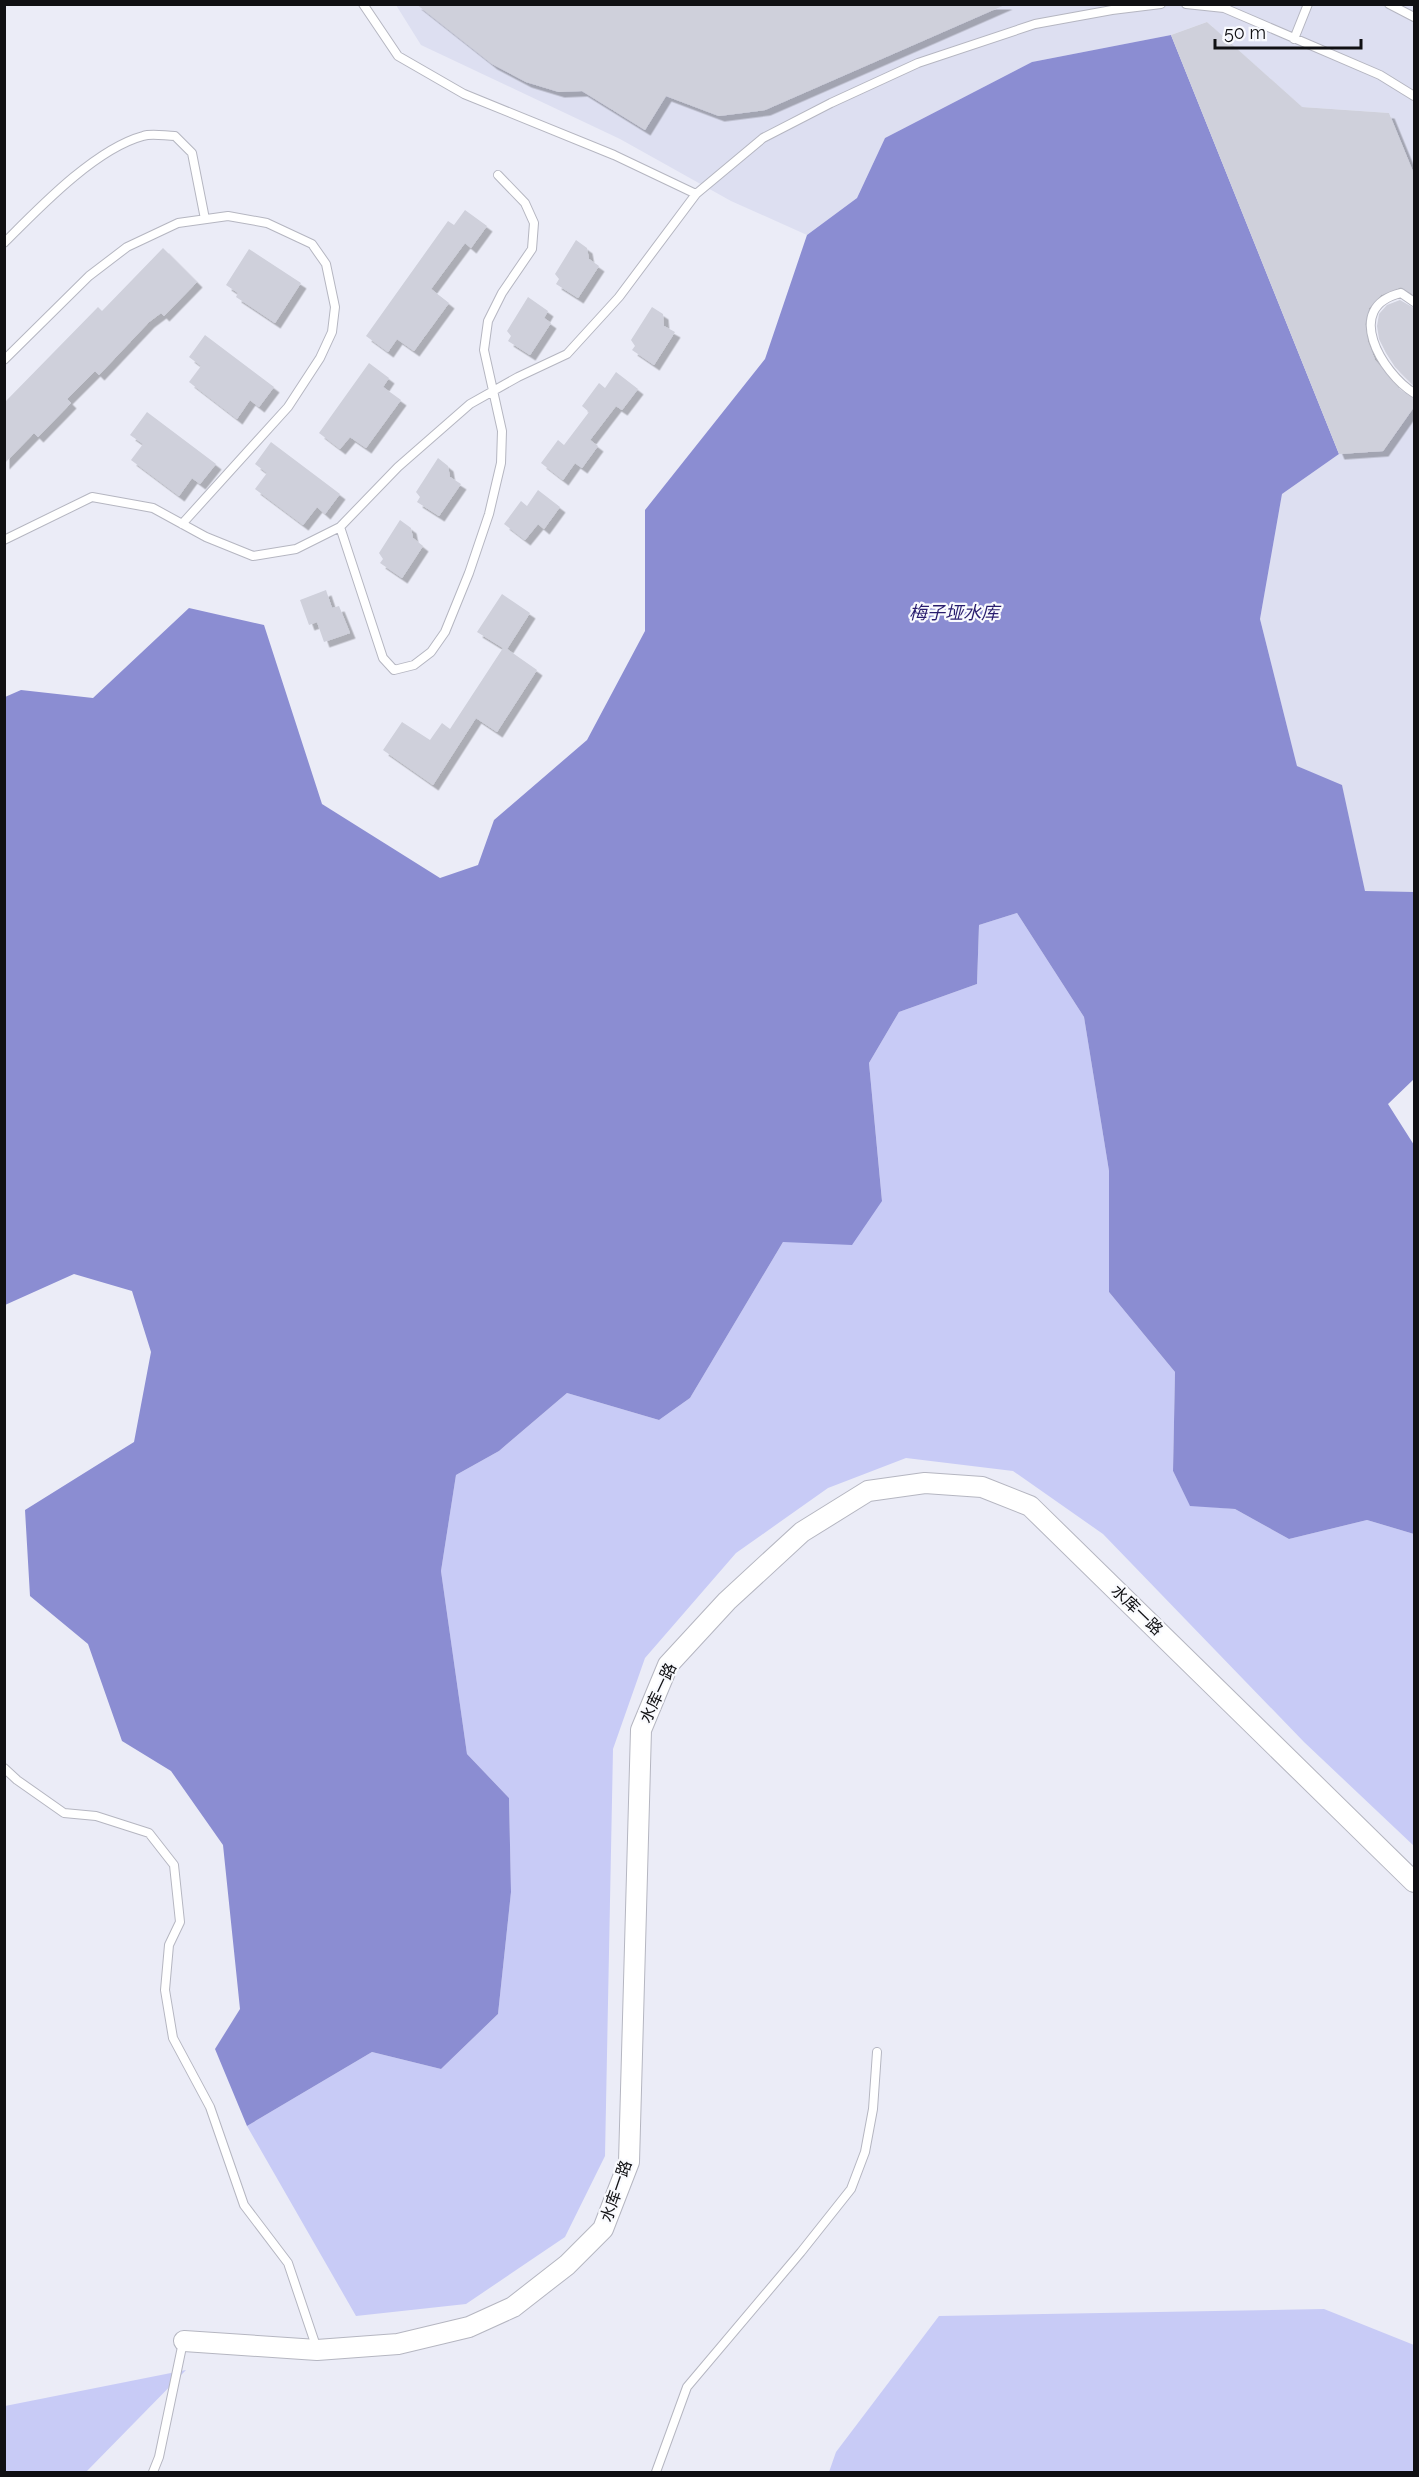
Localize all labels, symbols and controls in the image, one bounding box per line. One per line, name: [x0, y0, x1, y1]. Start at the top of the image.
scale bar: [1215, 12, 1360, 50]
text: 50 m: [1224, 22, 1266, 43]
water label: 梅子垭水库: [909, 602, 1002, 623]
street label: 水库一路: [1107, 1581, 1167, 1639]
street label: 水库一路: [636, 1660, 680, 1726]
street label: 水库一路: [597, 2158, 635, 2224]

